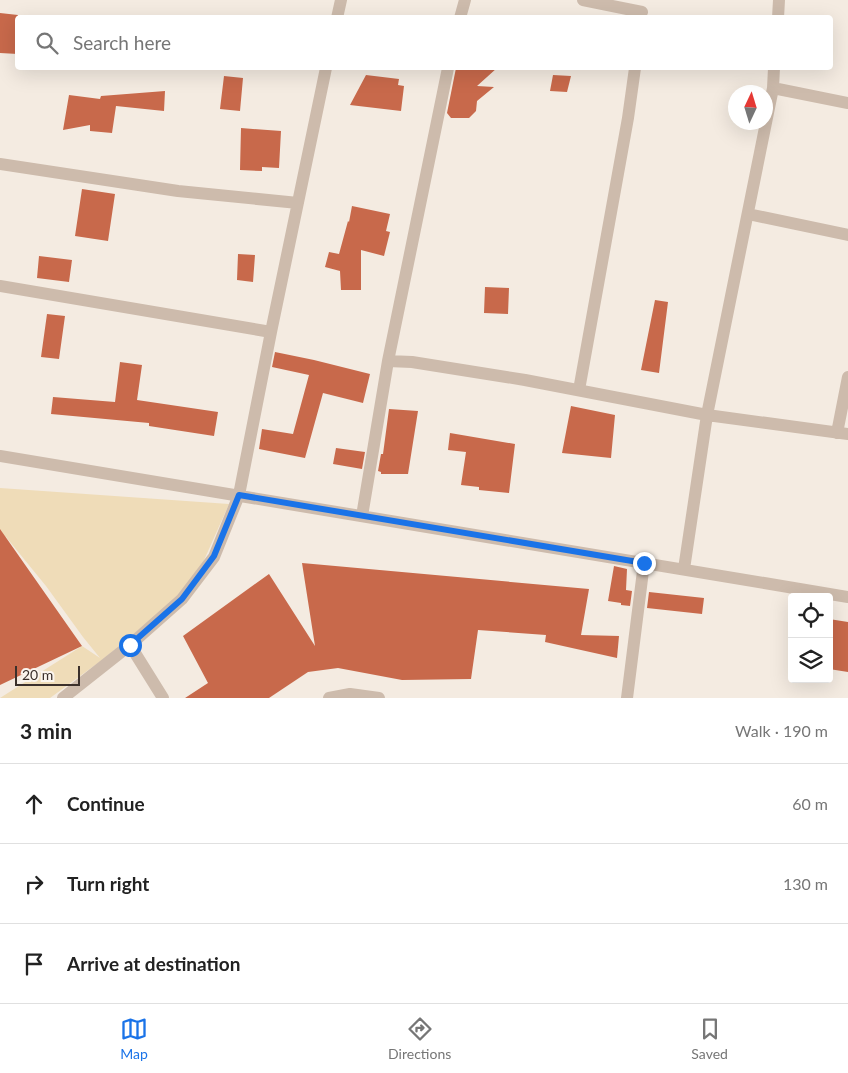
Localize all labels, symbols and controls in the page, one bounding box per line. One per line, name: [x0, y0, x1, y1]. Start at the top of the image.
search box: [15, 15, 833, 70]
icon: search: [33, 29, 61, 57]
text: Search here: [73, 31, 171, 54]
north arrow: [728, 85, 773, 130]
route end: [633, 552, 656, 575]
map controls: [788, 593, 833, 683]
button: locate: [788, 593, 833, 638]
route start: [119, 634, 142, 657]
button: layers: [788, 638, 833, 683]
scale bar: [15, 663, 80, 686]
text: 20 m: [22, 666, 53, 683]
text: 3 min: [20, 718, 72, 743]
text: Walk · 190 m: [735, 721, 828, 740]
icon: ahead: [20, 790, 48, 818]
text: Continue: [67, 792, 145, 815]
text: 60 m: [792, 794, 828, 813]
icon: right: [20, 870, 48, 898]
text: Turn right: [67, 872, 149, 895]
text: 130 m: [783, 874, 828, 893]
icon: arrive: [20, 950, 48, 978]
text: Arrive at destination: [67, 952, 240, 975]
tab: Map: [120, 1015, 148, 1062]
tab: Directions: [388, 1015, 451, 1062]
tab: Saved: [691, 1015, 728, 1062]

